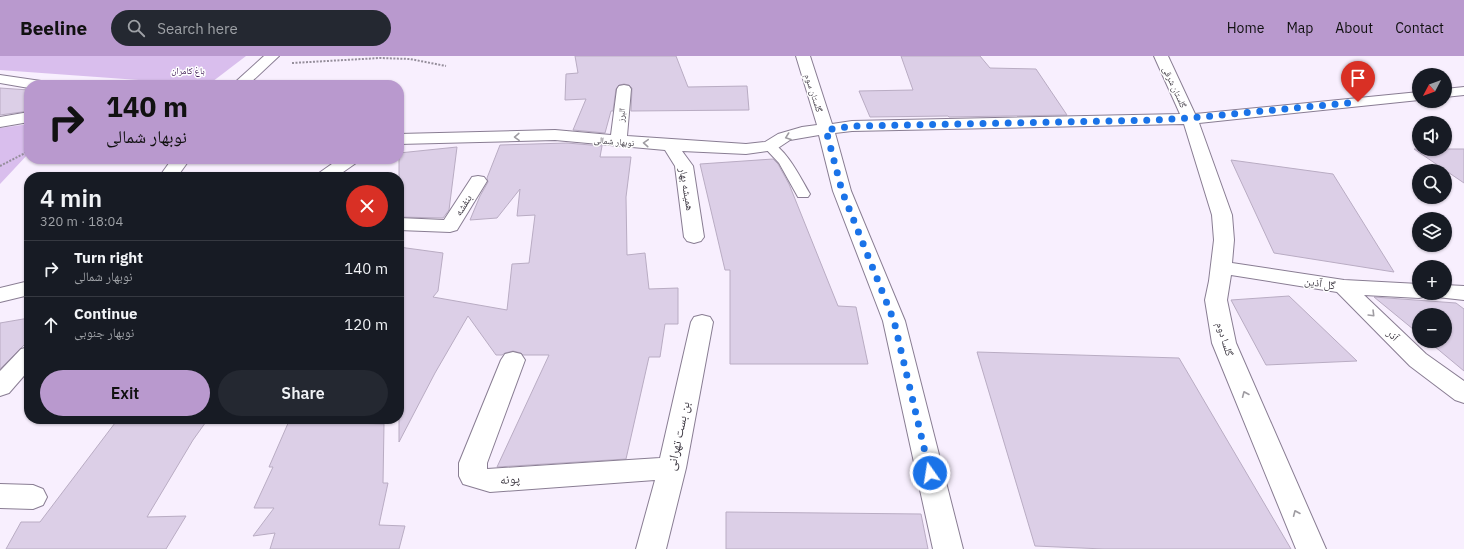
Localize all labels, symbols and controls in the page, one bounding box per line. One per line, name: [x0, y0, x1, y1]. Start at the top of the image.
search box: [111, 10, 391, 46]
text: Beeline: [20, 16, 87, 40]
icon: search: [125, 17, 147, 39]
text: Search here: [157, 19, 238, 38]
text: Home: [1227, 19, 1264, 37]
text: Map: [1286, 19, 1313, 37]
text: About: [1335, 19, 1373, 37]
text: Contact: [1395, 19, 1444, 37]
pin: [1341, 61, 1375, 102]
park label: باغ کامران: [171, 65, 205, 77]
street label: گلستان شرقی: [1161, 65, 1189, 110]
icon: arrive: [1347, 67, 1369, 89]
north arrow: [1412, 68, 1452, 108]
map controls: [1412, 68, 1452, 348]
street label: گلستان سوم: [801, 73, 825, 114]
text: 140 m: [106, 88, 188, 125]
icon: right: [40, 96, 92, 148]
street label: البرز: [615, 107, 628, 124]
button: sound: [1412, 116, 1452, 156]
text: نوبهار شمالی: [106, 125, 187, 148]
one-way arrow: [514, 132, 520, 141]
one-way arrow: [784, 132, 791, 140]
street label: نوبهار شمالی: [593, 134, 635, 149]
one-way arrow: [643, 139, 649, 148]
button: search: [1412, 164, 1452, 204]
street label: همیشه بهار: [676, 166, 698, 212]
text: 4 min: [40, 182, 102, 214]
button: close: [346, 185, 388, 227]
street label: بنفشه: [451, 192, 475, 218]
button: layers: [1412, 212, 1452, 252]
text: 320 m · 18:04: [40, 213, 123, 230]
text: Turn right: [74, 248, 143, 267]
icon: right: [40, 258, 62, 280]
text: 140 m: [344, 259, 388, 278]
button: +: [1412, 260, 1452, 300]
text: نوبهار شمالی: [74, 268, 132, 285]
street label: گل آذین: [1304, 274, 1337, 292]
text: Continue: [74, 304, 138, 323]
button: −: [1412, 308, 1452, 348]
one-way arrow: [1367, 309, 1375, 317]
icon: ahead: [40, 314, 62, 336]
text: 120 m: [344, 315, 388, 334]
street label: گلسا دوم: [1213, 320, 1237, 358]
text: نوبهار جنوبی: [74, 324, 134, 341]
street label: آذر: [1383, 325, 1402, 344]
button: Exit: [40, 370, 210, 416]
button: Share: [218, 370, 388, 416]
one-way arrow: [1242, 390, 1250, 398]
street label: بن بست تهرانی: [662, 400, 694, 472]
position arrow: [909, 452, 951, 494]
street label: پونه: [499, 470, 521, 488]
one-way arrow: [1293, 510, 1301, 518]

